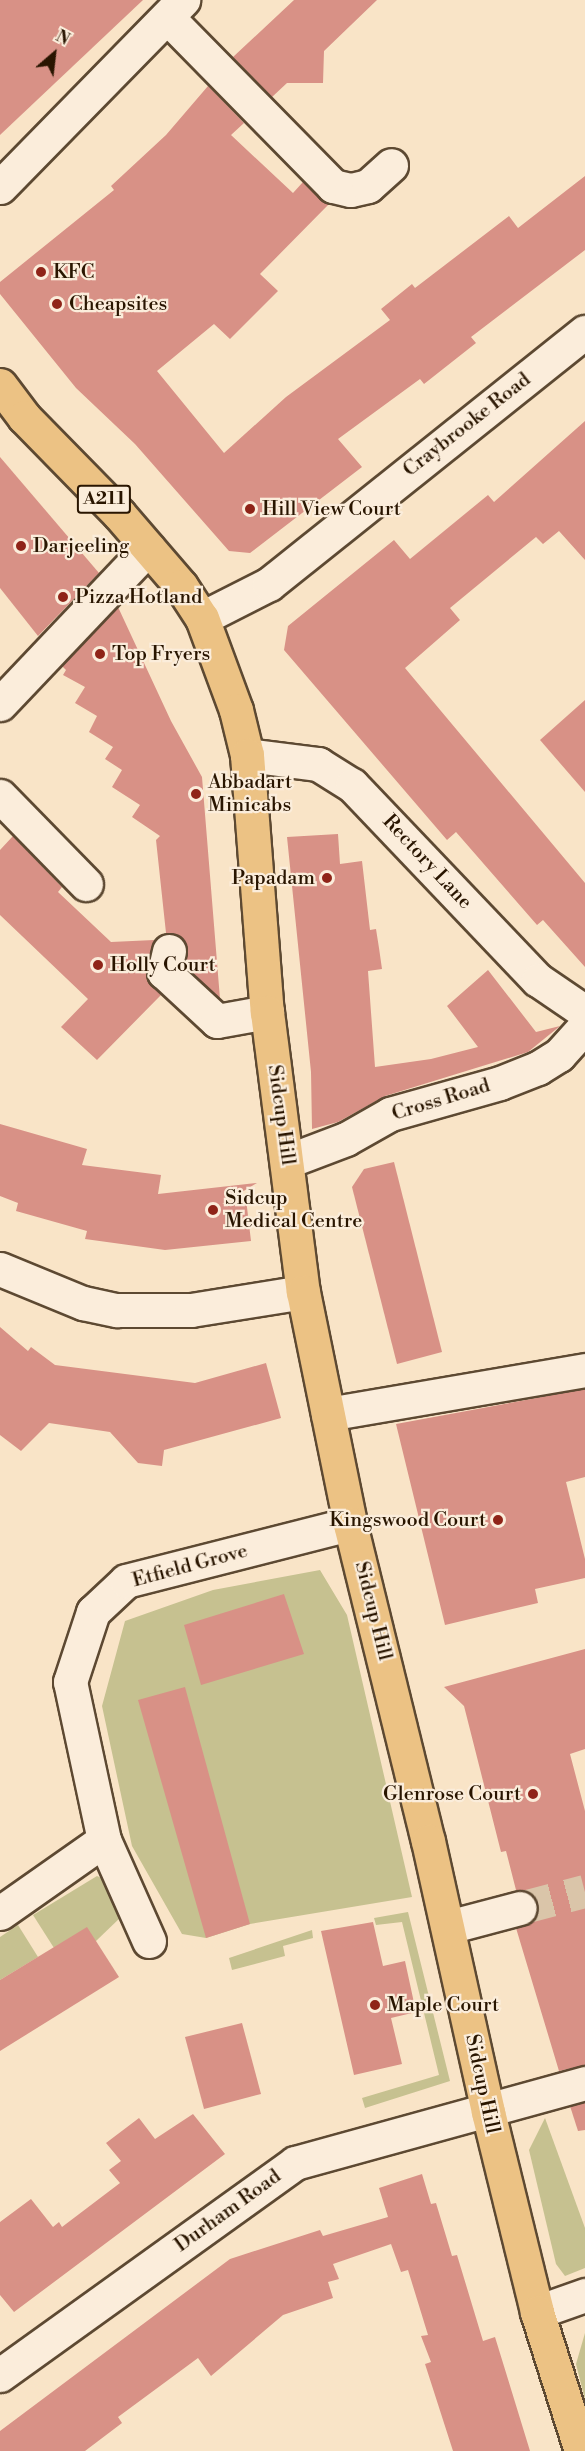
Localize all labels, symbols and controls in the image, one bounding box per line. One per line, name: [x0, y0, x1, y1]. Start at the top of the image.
north arrow: [24, 24, 84, 84]
text: N: [52, 26, 73, 50]
place label: KFC: [53, 260, 94, 284]
marker: KFC: [34, 265, 48, 279]
place label: Cheapsites: [69, 292, 167, 316]
marker: Cheapsites: [50, 297, 64, 311]
street label: Craybrooke Road: [398, 368, 536, 482]
road number: A211: [76, 484, 132, 514]
place label: Hill View Court: [262, 497, 401, 521]
marker: Hill View Court: [243, 502, 257, 516]
place label: Darjeeling: [33, 534, 129, 558]
marker: Darjeeling: [14, 539, 28, 553]
place label: Pizza Hotland: [75, 585, 202, 609]
marker: Pizza Hotland: [56, 590, 70, 604]
place label: Top Fryers: [112, 642, 210, 666]
marker: Top Fryers: [93, 647, 107, 661]
place label: Abbadart Minicabs: [208, 771, 292, 818]
marker: Abbadart Minicabs: [189, 787, 203, 801]
street label: Rectory Lane: [377, 810, 477, 914]
place label: Papadam: [232, 866, 315, 890]
marker: Papadam: [320, 871, 334, 885]
place label: Holly Court: [110, 953, 216, 977]
marker: Holly Court: [91, 958, 105, 972]
street label: Sidcup Hill: [262, 1063, 300, 1167]
street label: Cross Road: [389, 1074, 493, 1126]
place label: Sidcup Medical Centre: [225, 1186, 362, 1233]
marker: Sidcup Medical Centre: [206, 1203, 220, 1217]
place label: Kingswood Court: [329, 1508, 486, 1532]
marker: Kingswood Court: [491, 1513, 505, 1527]
street label: Etfield Grove: [130, 1539, 250, 1593]
street label: Sidcup Hill: [349, 1559, 397, 1663]
place label: Glenrose Court: [383, 1782, 521, 1806]
marker: Glenrose Court: [526, 1787, 540, 1801]
place label: Maple Court: [387, 1993, 499, 2017]
marker: Maple Court: [368, 1998, 382, 2012]
street label: Sidcup Hill: [460, 2032, 504, 2136]
street label: Durham Road: [170, 2164, 286, 2258]

